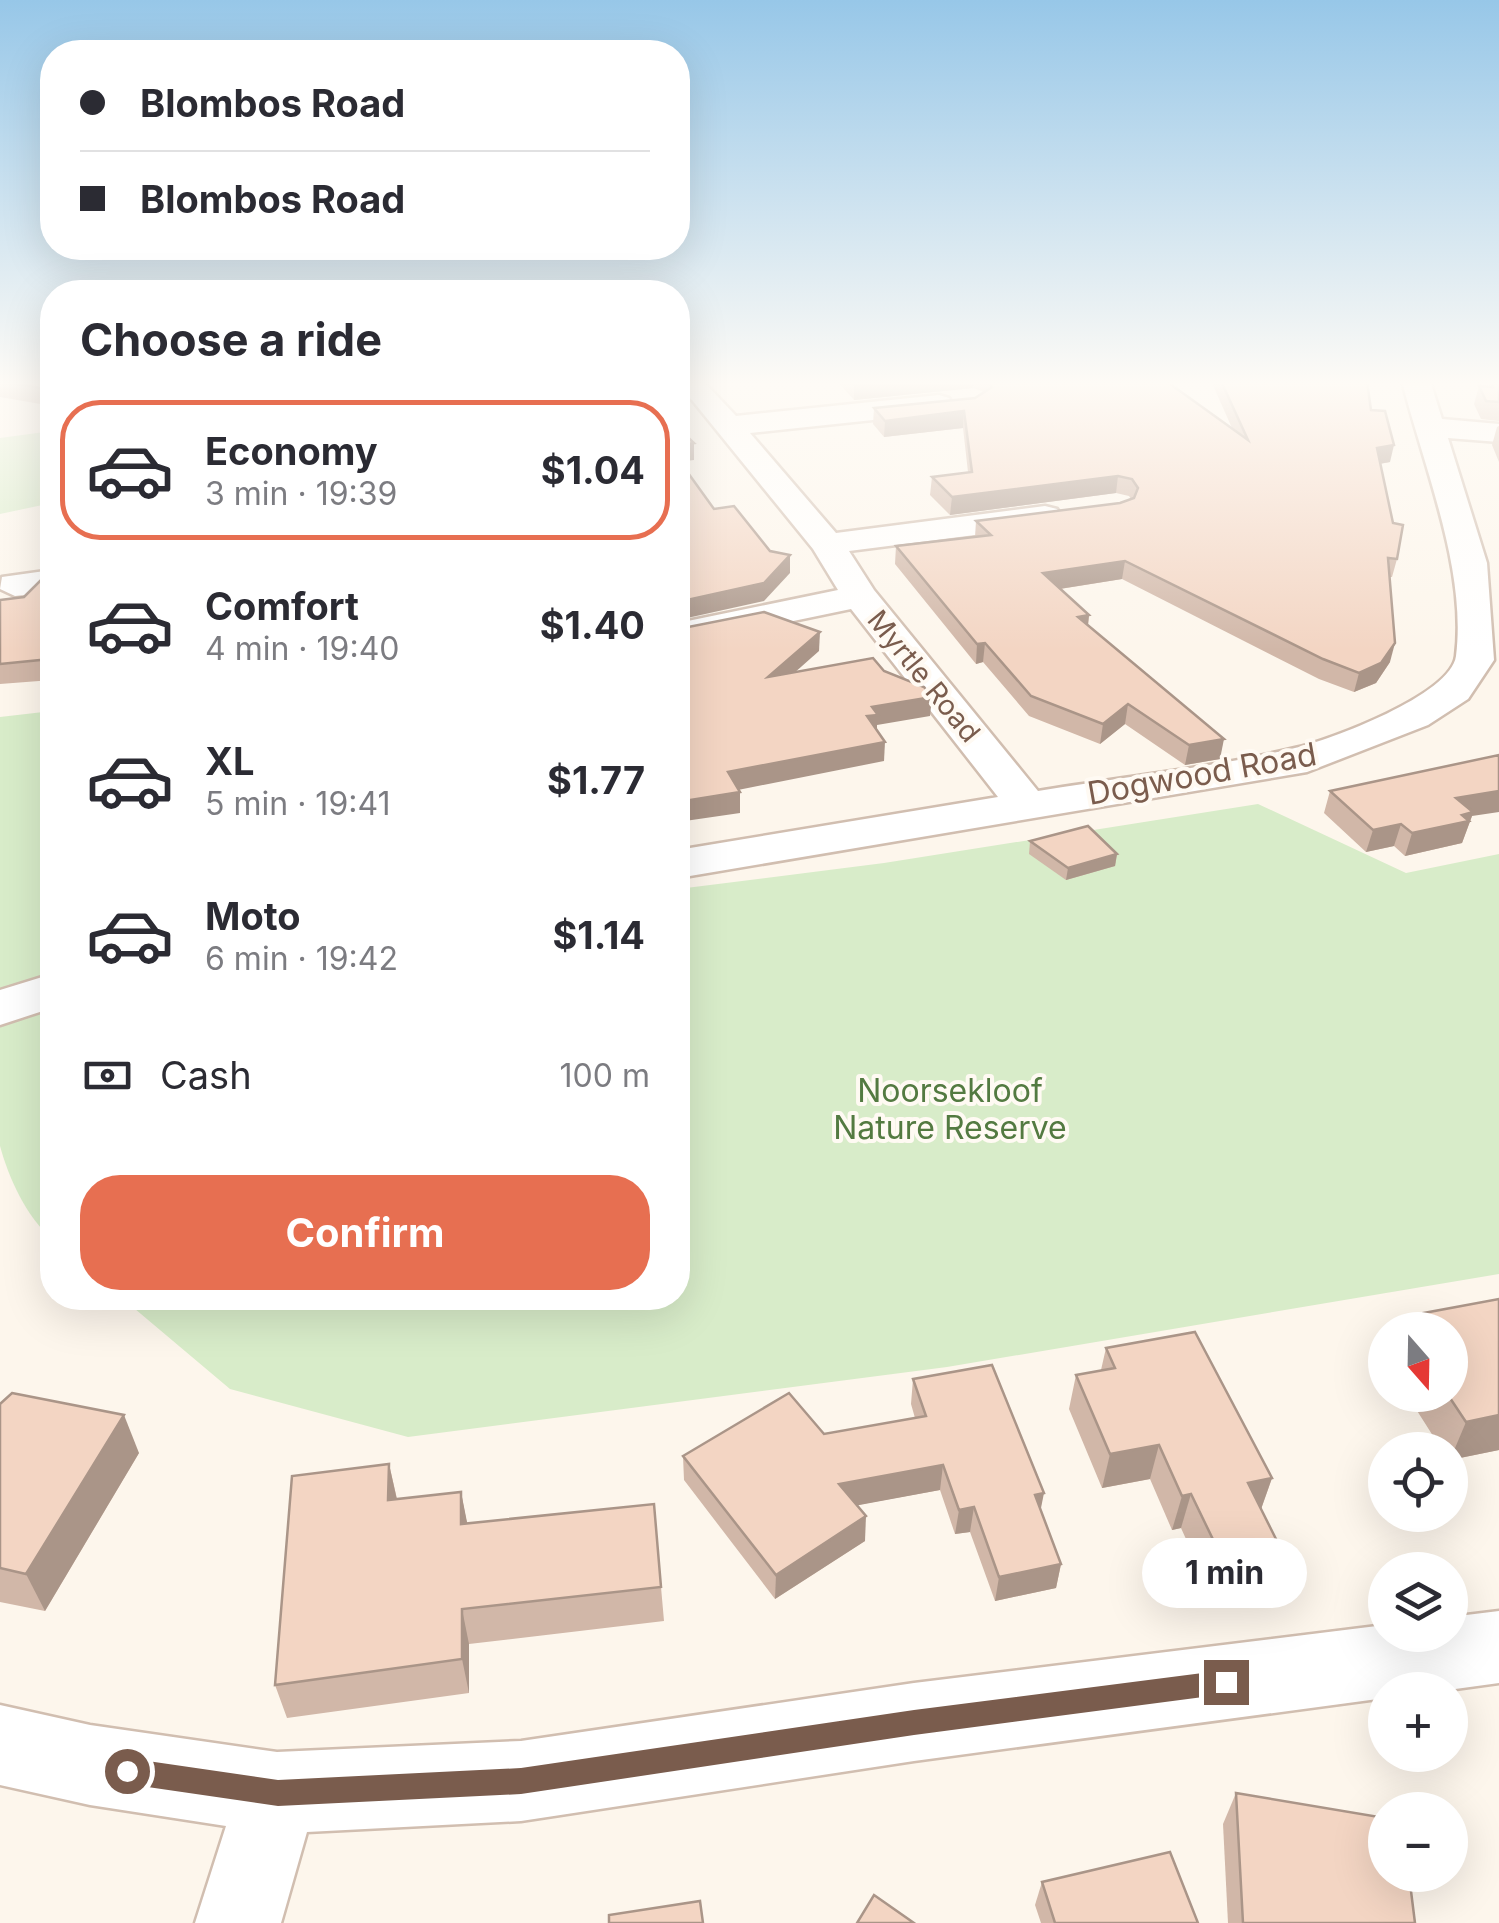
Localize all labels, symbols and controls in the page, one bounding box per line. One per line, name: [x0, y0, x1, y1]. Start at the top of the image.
text: Blombos Road: [140, 80, 405, 126]
text: Blombos Road: [140, 176, 405, 222]
text: Choose a ride: [80, 312, 382, 367]
icon: car: [85, 425, 175, 515]
text: Economy: [205, 428, 378, 474]
text: $1.04: [541, 447, 645, 493]
text: 3 min · 19:39: [205, 474, 397, 513]
icon: car: [85, 580, 175, 670]
text: Comfort: [205, 583, 359, 629]
text: $1.40: [540, 602, 645, 648]
street label: Myrtle Road: [860, 603, 988, 749]
text: 4 min · 19:40: [205, 629, 400, 668]
street label: Dogwood Road: [1084, 734, 1319, 813]
icon: car: [85, 735, 175, 825]
text: XL: [205, 738, 255, 784]
text: $1.77: [547, 757, 645, 803]
text: 5 min · 19:41: [205, 784, 391, 823]
icon: car: [85, 890, 175, 980]
text: Moto: [205, 893, 301, 939]
text: $1.14: [552, 912, 645, 958]
text: 6 min · 19:42: [205, 939, 398, 978]
icon: cash: [80, 1048, 135, 1103]
text: Cash: [160, 1052, 252, 1098]
text: 100 m: [560, 1056, 650, 1095]
park label: Noorsekloof Nature Reserve: [833, 1071, 1067, 1147]
button: Confirm: [80, 1175, 650, 1290]
north arrow: [1368, 1312, 1468, 1412]
map controls: [1368, 1312, 1468, 1892]
button: locate: [1368, 1432, 1468, 1532]
callout: 1 min: [1144, 1537, 1308, 1607]
button: layers: [1368, 1552, 1468, 1652]
text: 1 min: [1185, 1553, 1264, 1592]
route end: [1204, 1660, 1249, 1705]
button: +: [1368, 1672, 1468, 1772]
route start: [105, 1749, 150, 1794]
button: −: [1368, 1792, 1468, 1892]

